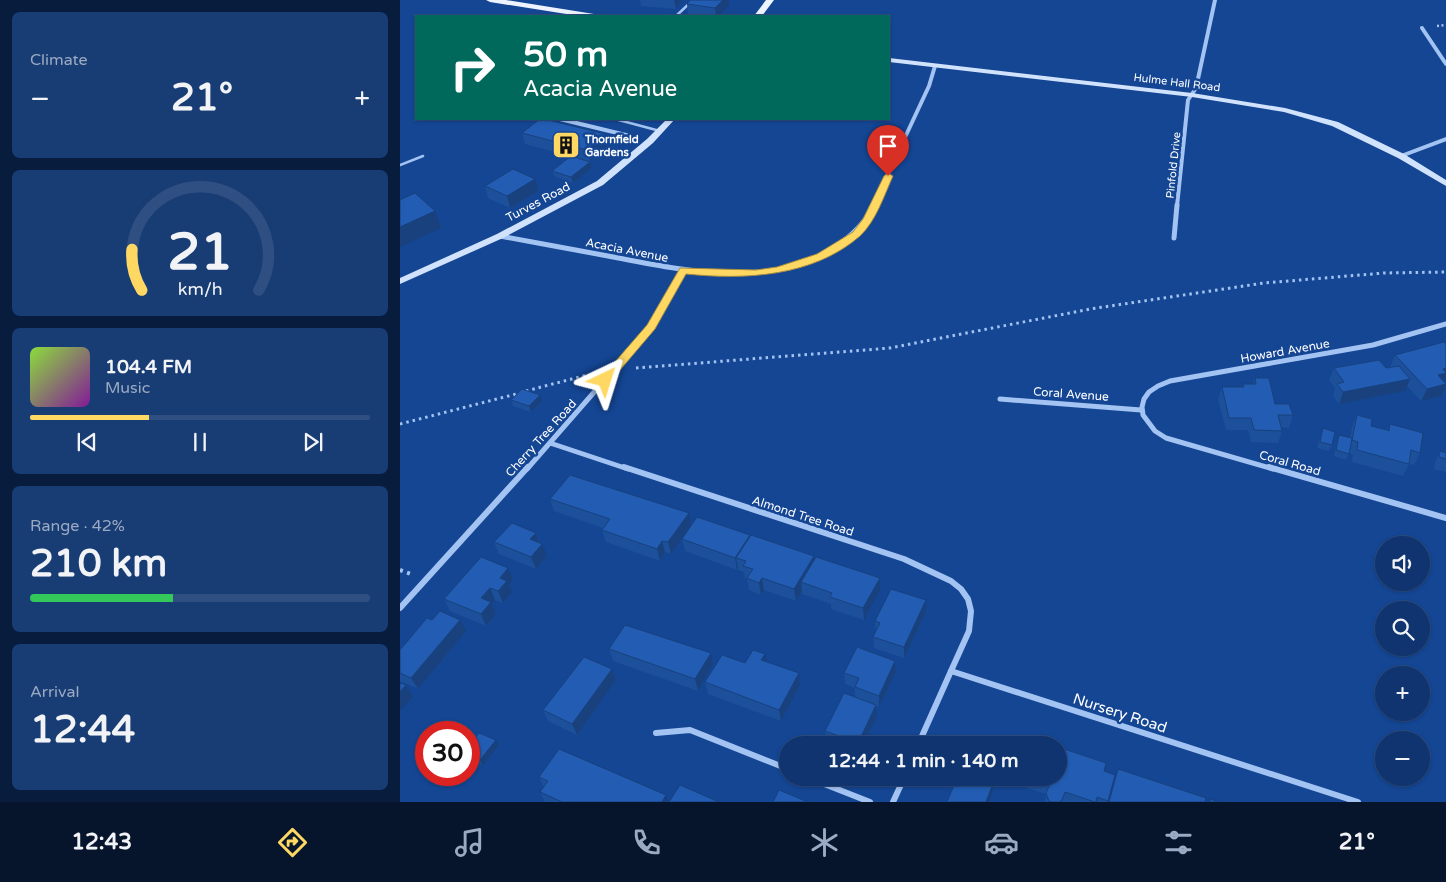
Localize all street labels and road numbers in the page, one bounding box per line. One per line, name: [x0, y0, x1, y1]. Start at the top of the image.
street label: Hulme Hall Road: [1133, 71, 1221, 94]
street label: Pinfold Drive: [1164, 131, 1183, 199]
street label: Turves Road: [504, 179, 572, 225]
street label: Acacia Avenue: [584, 235, 670, 265]
street label: Howard Avenue: [1239, 336, 1331, 366]
street label: Coral Avenue: [1033, 384, 1110, 404]
street label: Cherry Tree Road: [503, 397, 579, 479]
street label: Coral Road: [1258, 448, 1322, 478]
street label: Almond Tree Road: [750, 493, 856, 539]
street label: Nursery Road: [1071, 689, 1169, 737]

